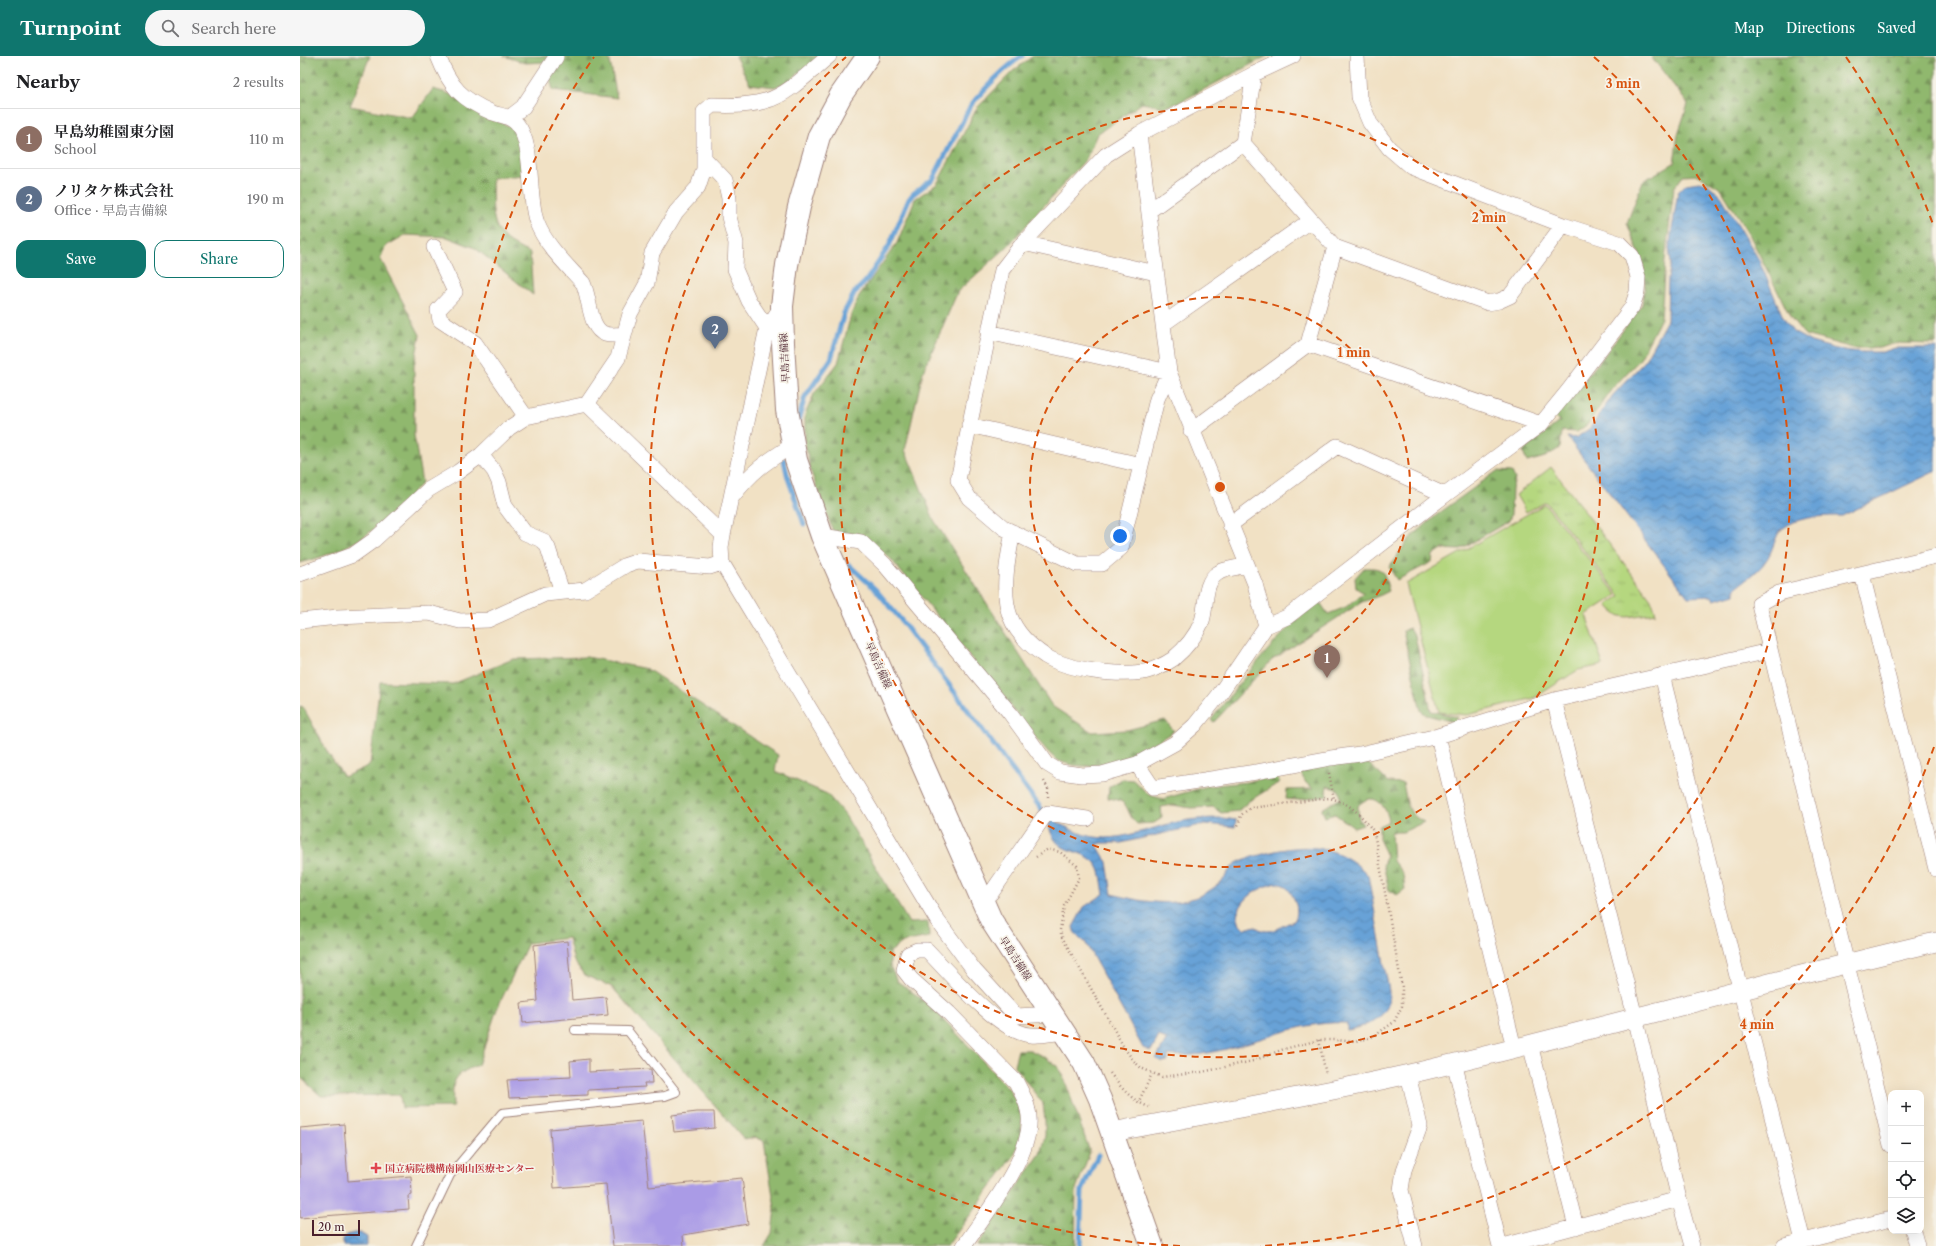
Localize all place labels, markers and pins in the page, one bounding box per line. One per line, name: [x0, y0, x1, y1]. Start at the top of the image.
pin: 2: [702, 316, 728, 349]
centre of rings: [1213, 480, 1227, 494]
pin: 1: [1314, 645, 1340, 678]
marker: 国立病院機構南岡山医療センター: [370, 1162, 382, 1174]
place label: 国立病院機構南岡山医療センター: [385, 1162, 535, 1175]

